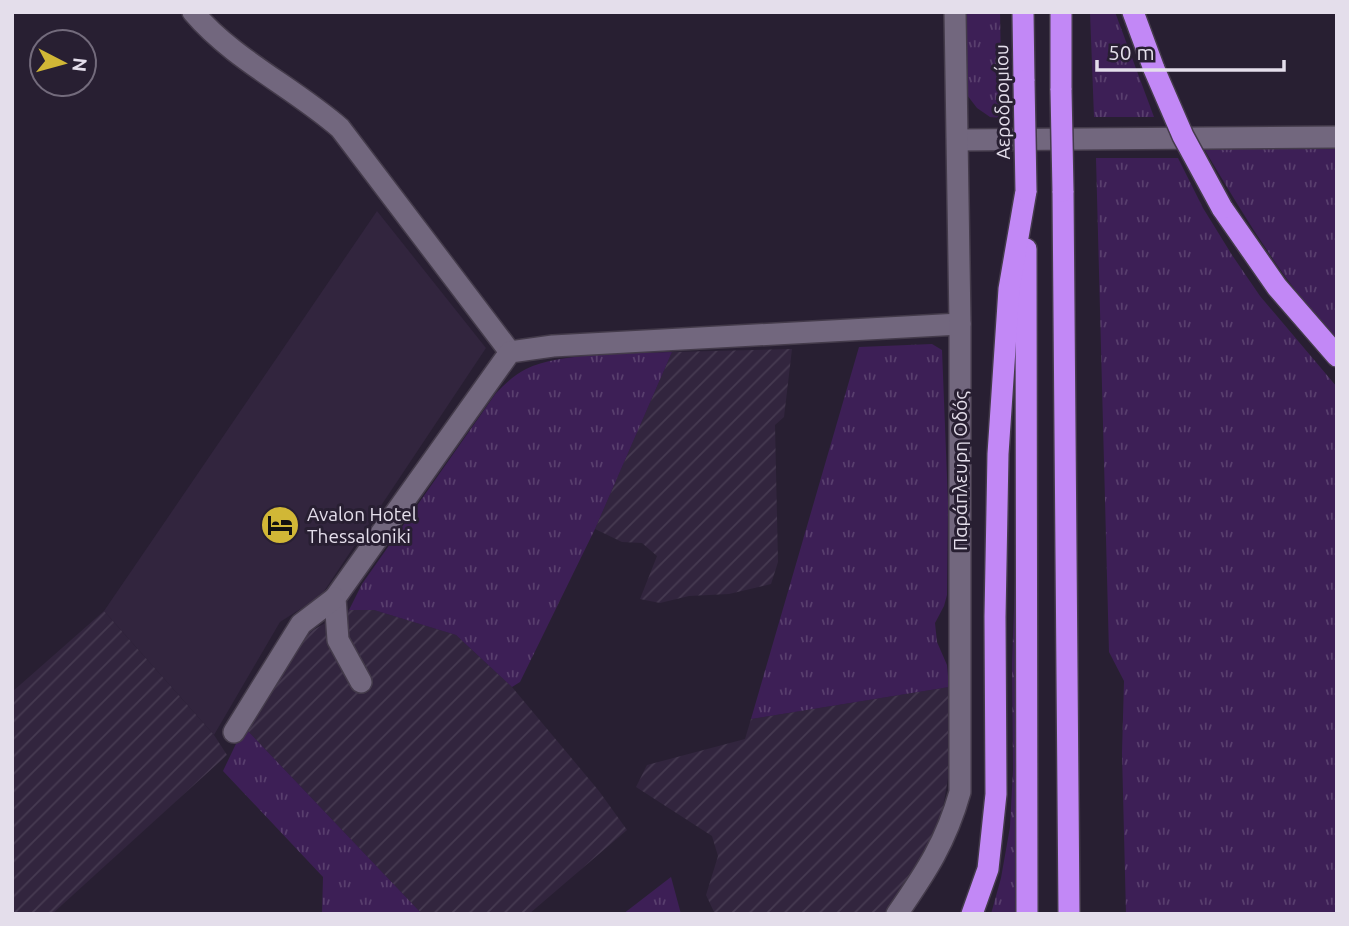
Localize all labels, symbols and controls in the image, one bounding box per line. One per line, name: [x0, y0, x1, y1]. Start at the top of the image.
north arrow: [28, 28, 98, 98]
scale bar: [1097, 28, 1284, 72]
text: 50 m: [1108, 40, 1155, 64]
street label: Αεροδρομίου: [990, 44, 1014, 160]
text: N: [68, 57, 92, 73]
street label: Παράπλευρη Οδός: [949, 391, 971, 551]
place label: Avalon Hotel Thessaloniki: [307, 503, 417, 547]
hotel icon: Avalon Hotel Thessaloniki: [259, 504, 301, 546]

